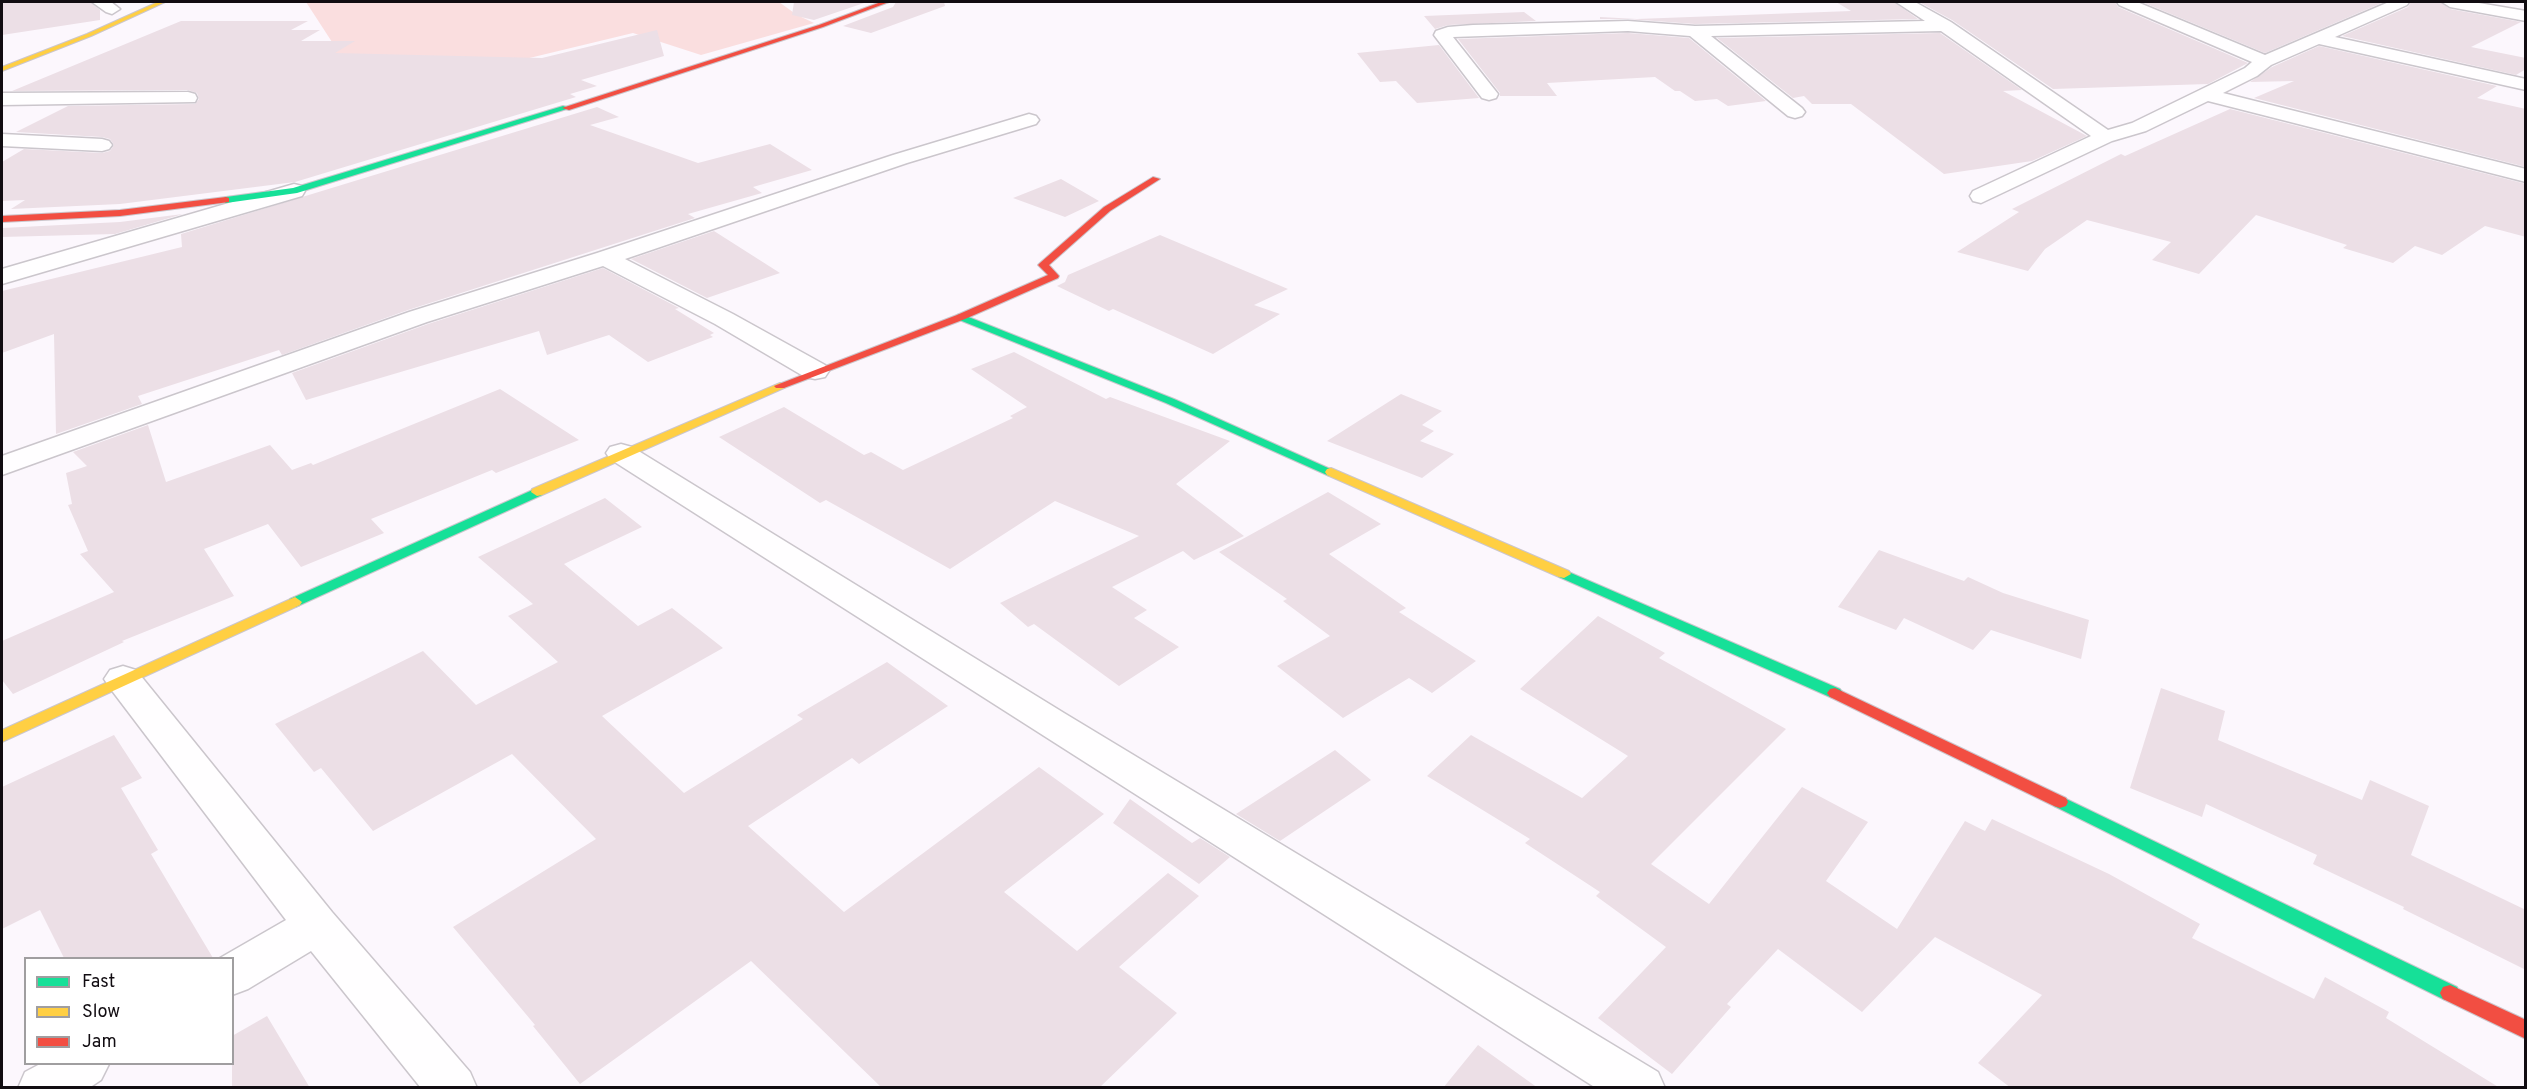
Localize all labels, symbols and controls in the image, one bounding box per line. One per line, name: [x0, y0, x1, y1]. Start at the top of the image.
legend: [24, 957, 234, 1065]
text: Fast: [82, 971, 115, 994]
text: Slow: [82, 1001, 120, 1024]
text: Jam: [82, 1031, 117, 1054]

